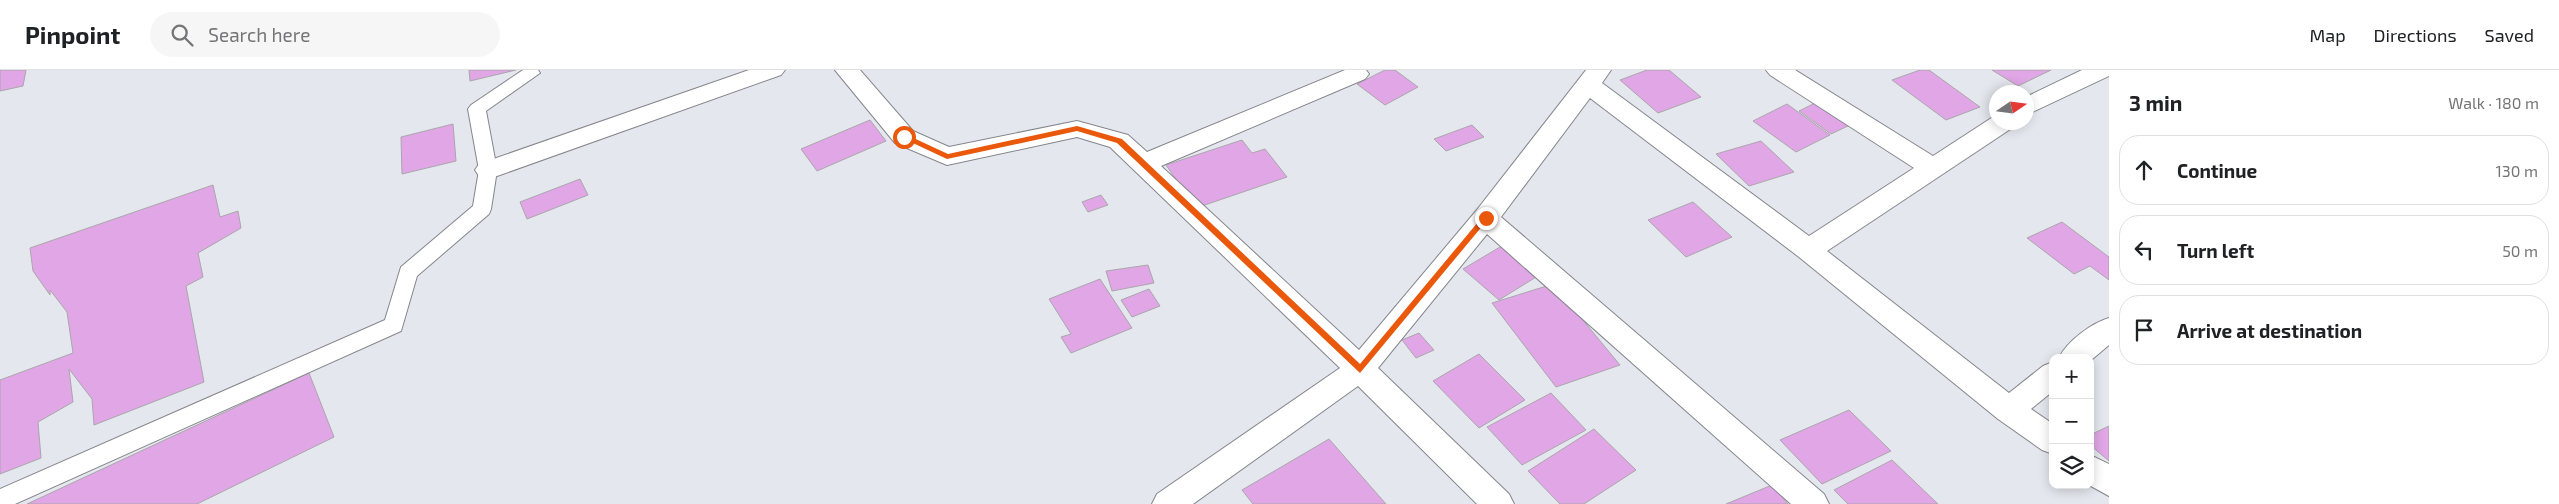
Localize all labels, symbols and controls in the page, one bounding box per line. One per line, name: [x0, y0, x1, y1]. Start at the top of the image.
search box: [150, 12, 500, 57]
text: Pinpoint: [25, 20, 120, 49]
icon: search: [168, 21, 196, 49]
text: Search here: [208, 23, 310, 46]
text: Map: [2309, 24, 2346, 46]
text: Directions: [2374, 24, 2457, 46]
text: Saved: [2485, 24, 2534, 46]
north arrow: [1989, 85, 2034, 130]
text: 3 min: [2129, 90, 2182, 115]
text: Walk · 180 m: [2448, 93, 2539, 112]
route start: [893, 126, 916, 149]
icon: ahead: [2130, 156, 2158, 184]
text: Continue: [2177, 159, 2257, 182]
text: 130 m: [2496, 161, 2538, 180]
route end: [1475, 207, 1498, 230]
icon: left: [2130, 236, 2158, 264]
text: Turn left: [2177, 239, 2254, 262]
text: 50 m: [2502, 241, 2538, 260]
icon: arrive: [2130, 316, 2158, 344]
text: Arrive at destination: [2177, 319, 2362, 342]
map controls: [2049, 354, 2094, 489]
button: +: [2049, 354, 2094, 399]
button: −: [2049, 399, 2094, 444]
button: layers: [2049, 444, 2094, 489]

